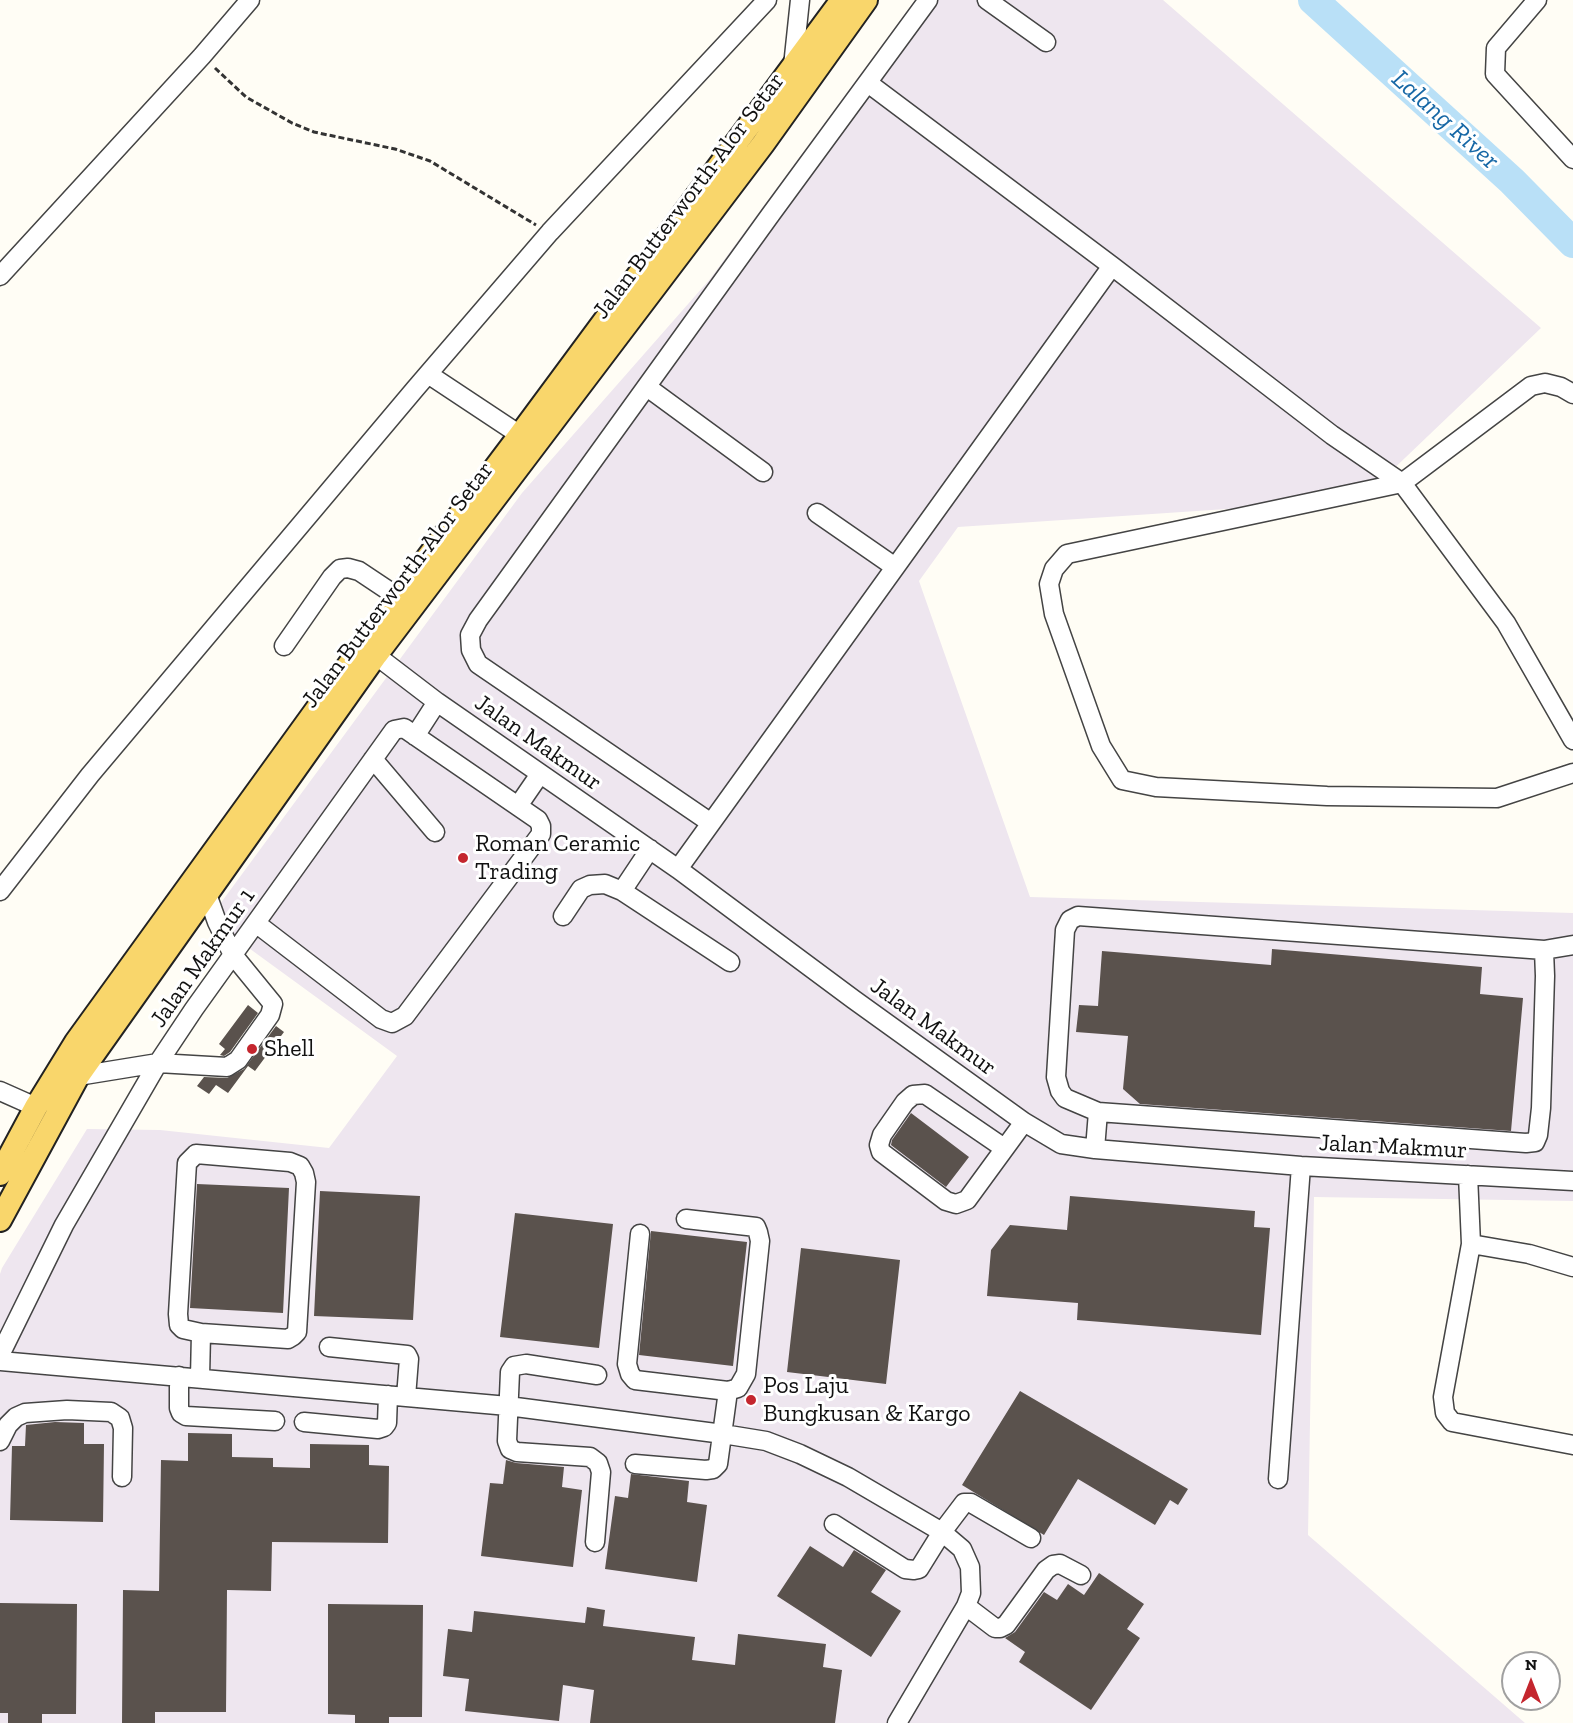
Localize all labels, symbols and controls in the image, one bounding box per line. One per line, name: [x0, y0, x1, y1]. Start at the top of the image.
water label: Lalang River: [1385, 64, 1505, 176]
street label: Jalan Butterworth-Alor Setar: [587, 67, 791, 325]
street label: Jalan Butterworth-Alor Setar: [296, 456, 500, 714]
street label: Jalan Makmur: [469, 689, 607, 797]
place label: Roman Ceramic Trading: [475, 830, 640, 886]
marker: Roman Ceramic Trading: [456, 851, 470, 865]
street label: Jalan Makmur 1: [144, 883, 262, 1033]
street label: Jalan Makmur: [865, 972, 1001, 1082]
place label: Shell: [264, 1035, 314, 1063]
marker: Shell: [245, 1042, 259, 1056]
street label: Jalan Makmur: [1318, 1129, 1468, 1165]
place label: Pos Laju Bungkusan & Kargo: [763, 1372, 971, 1428]
marker: Pos Laju Bungkusan & Kargo: [744, 1393, 758, 1407]
north arrow: [1501, 1651, 1561, 1711]
text: N: [1525, 1655, 1537, 1674]

